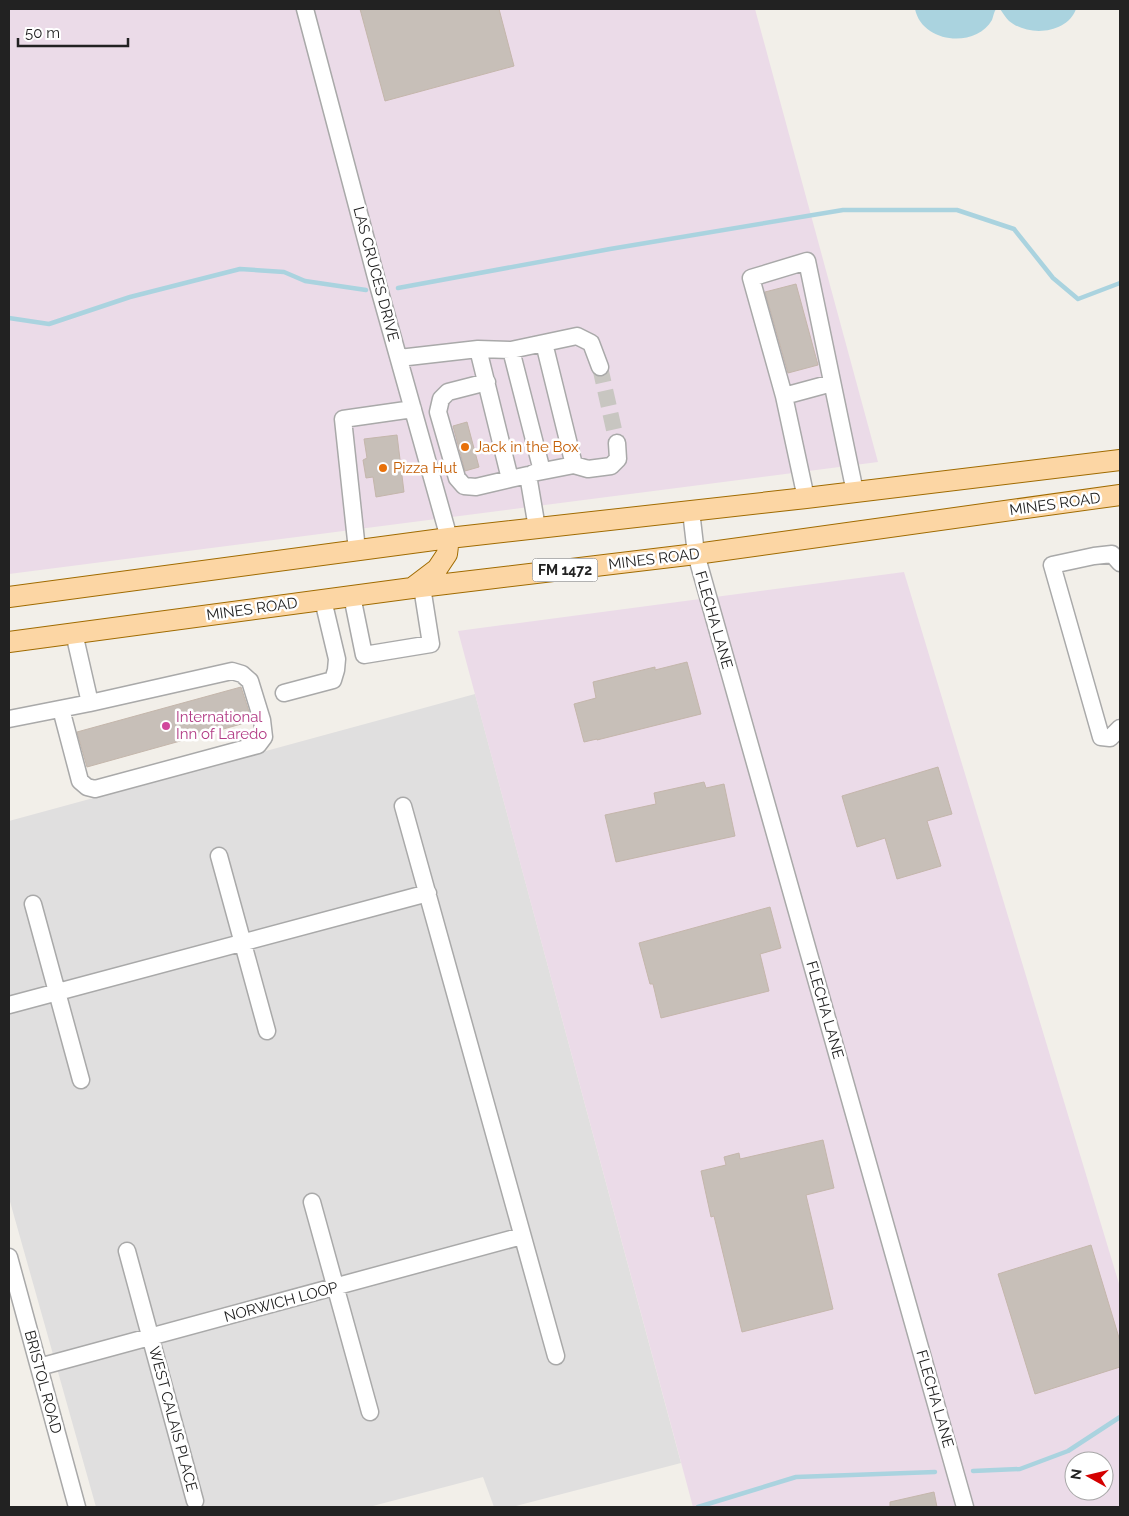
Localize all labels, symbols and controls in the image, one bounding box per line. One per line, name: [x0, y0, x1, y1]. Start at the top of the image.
scale bar: [18, 15, 128, 47]
text: 50 m: [25, 24, 60, 42]
street label: LAS CRUCES DRIVE: [349, 205, 403, 343]
place label: Jack in the Box: [475, 438, 579, 456]
marker: Jack in the Box: [459, 441, 471, 453]
place label: Pizza Hut: [393, 459, 457, 477]
marker: Pizza Hut: [377, 462, 389, 474]
street label: MINES ROAD: [1008, 489, 1102, 519]
street label: MINES ROAD: [607, 544, 701, 574]
road number: FM 1472: [532, 558, 598, 582]
street label: FLECHA LANE: [691, 569, 737, 671]
street label: MINES ROAD: [205, 594, 299, 624]
place label: International Inn of Laredo: [176, 708, 267, 743]
marker: International Inn of Laredo: [160, 720, 172, 732]
street label: FLECHA LANE: [802, 959, 848, 1061]
street label: NORWICH LOOP: [222, 1278, 340, 1326]
street label: BRISTOL ROAD: [21, 1328, 66, 1436]
street label: WEST CALAIS PLACE: [145, 1344, 201, 1494]
street label: FLECHA LANE: [912, 1348, 958, 1450]
north arrow: [1064, 1451, 1114, 1501]
text: N: [1067, 1468, 1085, 1481]

